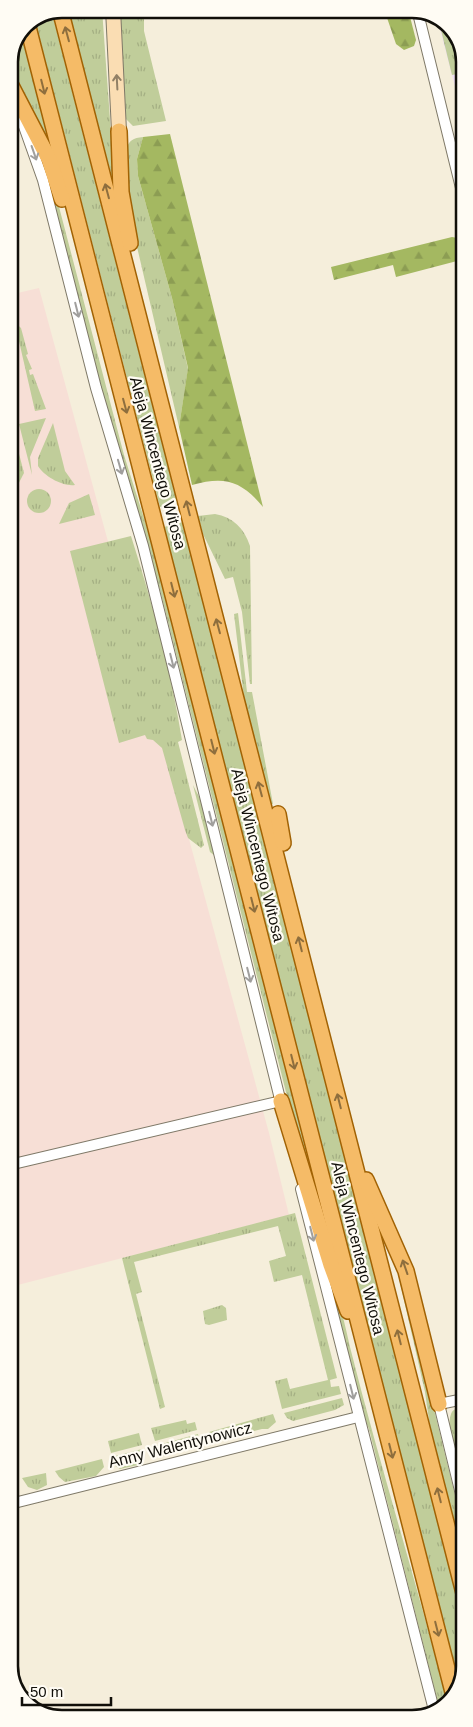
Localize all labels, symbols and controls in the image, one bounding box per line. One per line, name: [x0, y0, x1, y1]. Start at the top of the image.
one-way arrow: [61, 27, 71, 43]
one-way arrow: [112, 74, 121, 90]
one-way arrow: [39, 79, 48, 95]
one-way arrow: [30, 145, 39, 161]
one-way arrow: [102, 184, 112, 200]
one-way arrow: [73, 302, 82, 318]
street label: Aleja Wincentego Witosa: [127, 375, 189, 551]
one-way arrow: [121, 398, 130, 414]
one-way arrow: [115, 458, 125, 474]
one-way arrow: [182, 500, 192, 516]
one-way arrow: [168, 581, 178, 597]
one-way arrow: [213, 619, 222, 635]
one-way arrow: [168, 653, 177, 669]
one-way arrow: [208, 739, 218, 755]
street label: Aleja Wincentego Witosa: [228, 767, 288, 943]
one-way arrow: [255, 782, 264, 798]
one-way arrow: [207, 810, 216, 826]
one-way arrow: [248, 896, 258, 912]
one-way arrow: [295, 936, 304, 952]
one-way arrow: [245, 966, 254, 982]
one-way arrow: [288, 1054, 298, 1070]
one-way arrow: [334, 1094, 344, 1110]
street label: Aleja Wincentego Witosa: [328, 1160, 388, 1336]
one-way arrow: [308, 1225, 317, 1241]
one-way arrow: [400, 1260, 409, 1276]
one-way arrow: [394, 1330, 403, 1346]
one-way arrow: [347, 1383, 357, 1399]
street label: Anny Walentynowicz: [107, 1419, 253, 1471]
one-way arrow: [387, 1443, 397, 1459]
one-way arrow: [434, 1487, 443, 1503]
one-way arrow: [433, 1621, 442, 1637]
scale bar: [22, 1674, 111, 1706]
text: 50 m: [30, 1683, 63, 1700]

